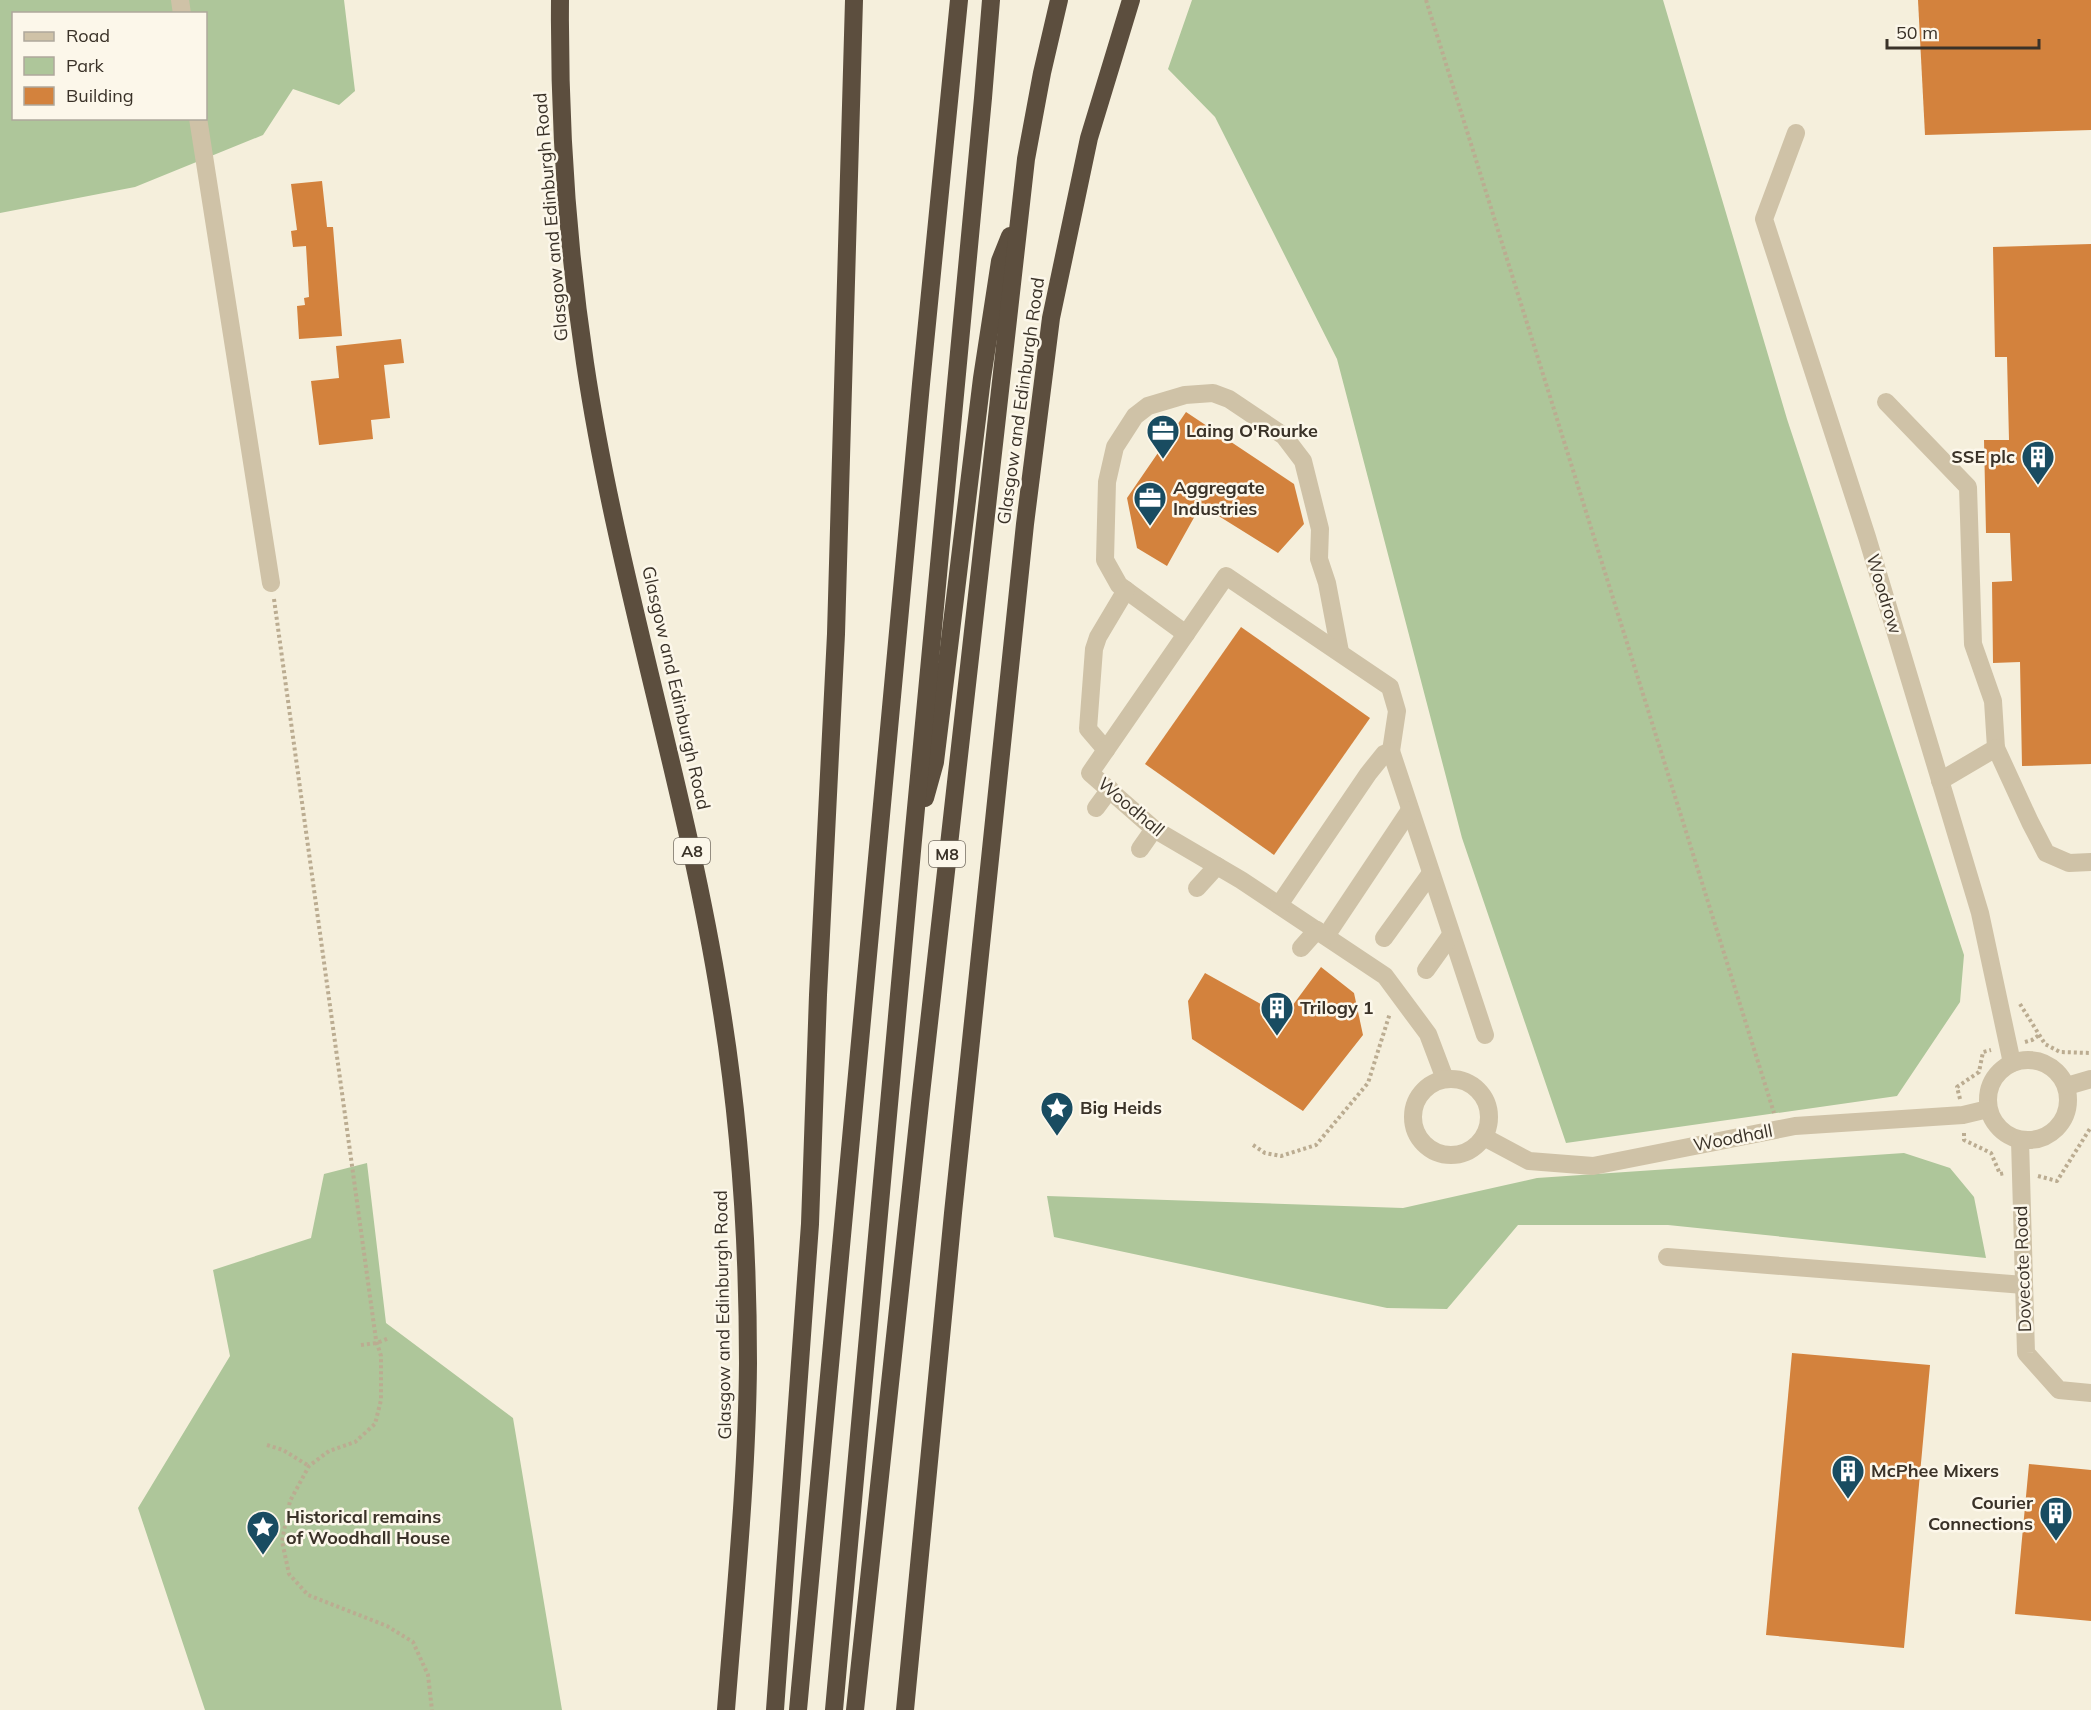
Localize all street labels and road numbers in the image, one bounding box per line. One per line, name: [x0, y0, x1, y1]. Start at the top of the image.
street label: Glasgow and Edinburgh Road: [528, 92, 573, 342]
street label: Glasgow and Edinburgh Road: [992, 276, 1049, 526]
street label: Woodrow: [1861, 551, 1908, 637]
street label: Glasgow and Edinburgh Road: [637, 564, 716, 812]
street label: Woodhall: [1093, 772, 1169, 841]
road number: A8: [674, 838, 710, 864]
road number: M8: [929, 841, 965, 867]
street label: Woodhall: [1691, 1119, 1774, 1156]
street label: Glasgow and Edinburgh Road: [709, 1190, 736, 1440]
street label: Dovecote Road: [2009, 1205, 2036, 1333]

